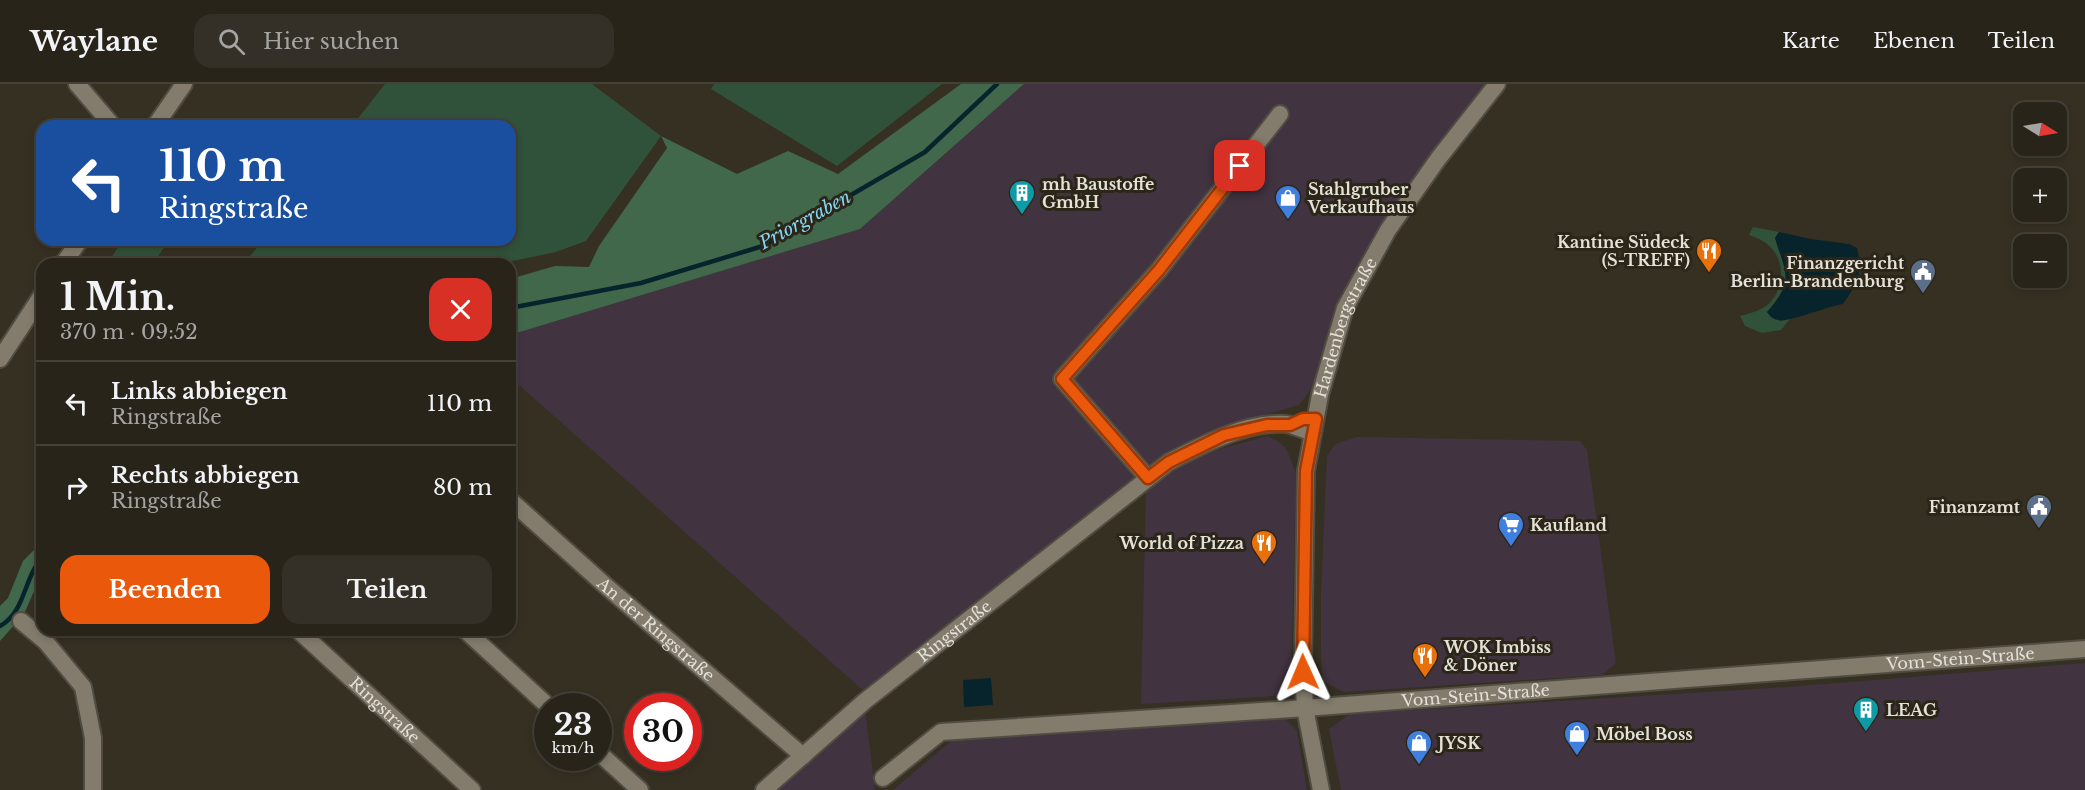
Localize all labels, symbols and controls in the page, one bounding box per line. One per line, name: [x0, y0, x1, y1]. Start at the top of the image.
search box: [194, 14, 614, 68]
text: Waylane: [30, 24, 158, 59]
icon: search: [215, 25, 248, 58]
text: Hier suchen: [263, 28, 399, 55]
text: Karte: [1782, 28, 1840, 54]
text: Ebenen: [1873, 28, 1955, 54]
text: Teilen: [1988, 28, 2055, 54]
north arrow: [2013, 102, 2067, 156]
map controls: [2013, 102, 2067, 288]
text: 110 m: [159, 140, 285, 192]
pin: [1214, 140, 1265, 191]
icon: left: [60, 144, 138, 222]
icon: arrive: [1223, 149, 1256, 182]
button: +: [2013, 168, 2067, 222]
place label: mh Baustoffe GmbH: [1042, 174, 1154, 212]
building icon: mh Baustoffe GmbH: [1007, 178, 1037, 216]
place label: Stahlgruber Verkaufhaus: [1307, 179, 1415, 217]
shop icon: Stahlgruber Verkaufhaus: [1273, 183, 1303, 221]
water label: Priorgraben: [754, 186, 855, 255]
text: Ringstraße: [159, 192, 308, 225]
place label: Kantine Südeck (S-TREFF): [1557, 232, 1690, 270]
button: −: [2013, 234, 2067, 288]
restaurant icon: Kantine Südeck (S-TREFF): [1694, 236, 1724, 274]
place label: Finanzgericht Berlin-Brandenburg: [1730, 253, 1905, 291]
street label: Hardenbergstraße: [1310, 254, 1381, 400]
public building icon: Finanzgericht Berlin-Brandenburg: [1908, 257, 1938, 295]
text: 1 Min.: [60, 275, 175, 320]
button: close: [429, 278, 492, 341]
text: 370 m · 09:52: [60, 320, 198, 344]
text: Links abbiegen: [111, 378, 288, 405]
icon: left: [60, 387, 93, 420]
text: 110 m: [427, 390, 492, 417]
text: Ringstraße: [111, 405, 222, 429]
text: Rechts abbiegen: [111, 462, 300, 489]
icon: right: [60, 471, 93, 504]
text: 80 m: [433, 474, 492, 501]
text: Ringstraße: [111, 489, 222, 513]
public building icon: Finanzamt: [2024, 492, 2054, 530]
place label: Finanzamt: [1929, 497, 2021, 517]
supermarket icon: Kaufland: [1496, 510, 1526, 548]
place label: Kaufland: [1530, 515, 1607, 535]
restaurant icon: World of Pizza: [1249, 528, 1279, 566]
place label: World of Pizza: [1119, 533, 1244, 553]
button: Beenden: [60, 555, 270, 624]
button: Teilen: [282, 555, 492, 624]
street label: An der Ringstraße: [593, 572, 719, 685]
street label: Ringstraße: [913, 596, 995, 666]
place label: WOK Imbiss & Döner: [1443, 637, 1551, 675]
position arrow: [1271, 640, 1335, 704]
restaurant icon: WOK Imbiss & Döner: [1410, 641, 1440, 679]
street label: Vom-Stein-Straße: [1884, 643, 2035, 674]
street label: Ringstraße: [345, 673, 424, 747]
street label: Vom-Stein-Straße: [1400, 680, 1551, 711]
speed limit sign: 30: [624, 693, 702, 771]
building icon: LEAG: [1851, 695, 1881, 733]
place label: LEAG: [1886, 700, 1937, 720]
text: 23: [554, 706, 592, 743]
shop icon: Möbel Boss: [1562, 719, 1592, 757]
place label: Möbel Boss: [1596, 724, 1693, 744]
shop icon: JYSK: [1404, 728, 1434, 766]
place label: JYSK: [1435, 733, 1481, 753]
text: km/h: [552, 738, 594, 757]

